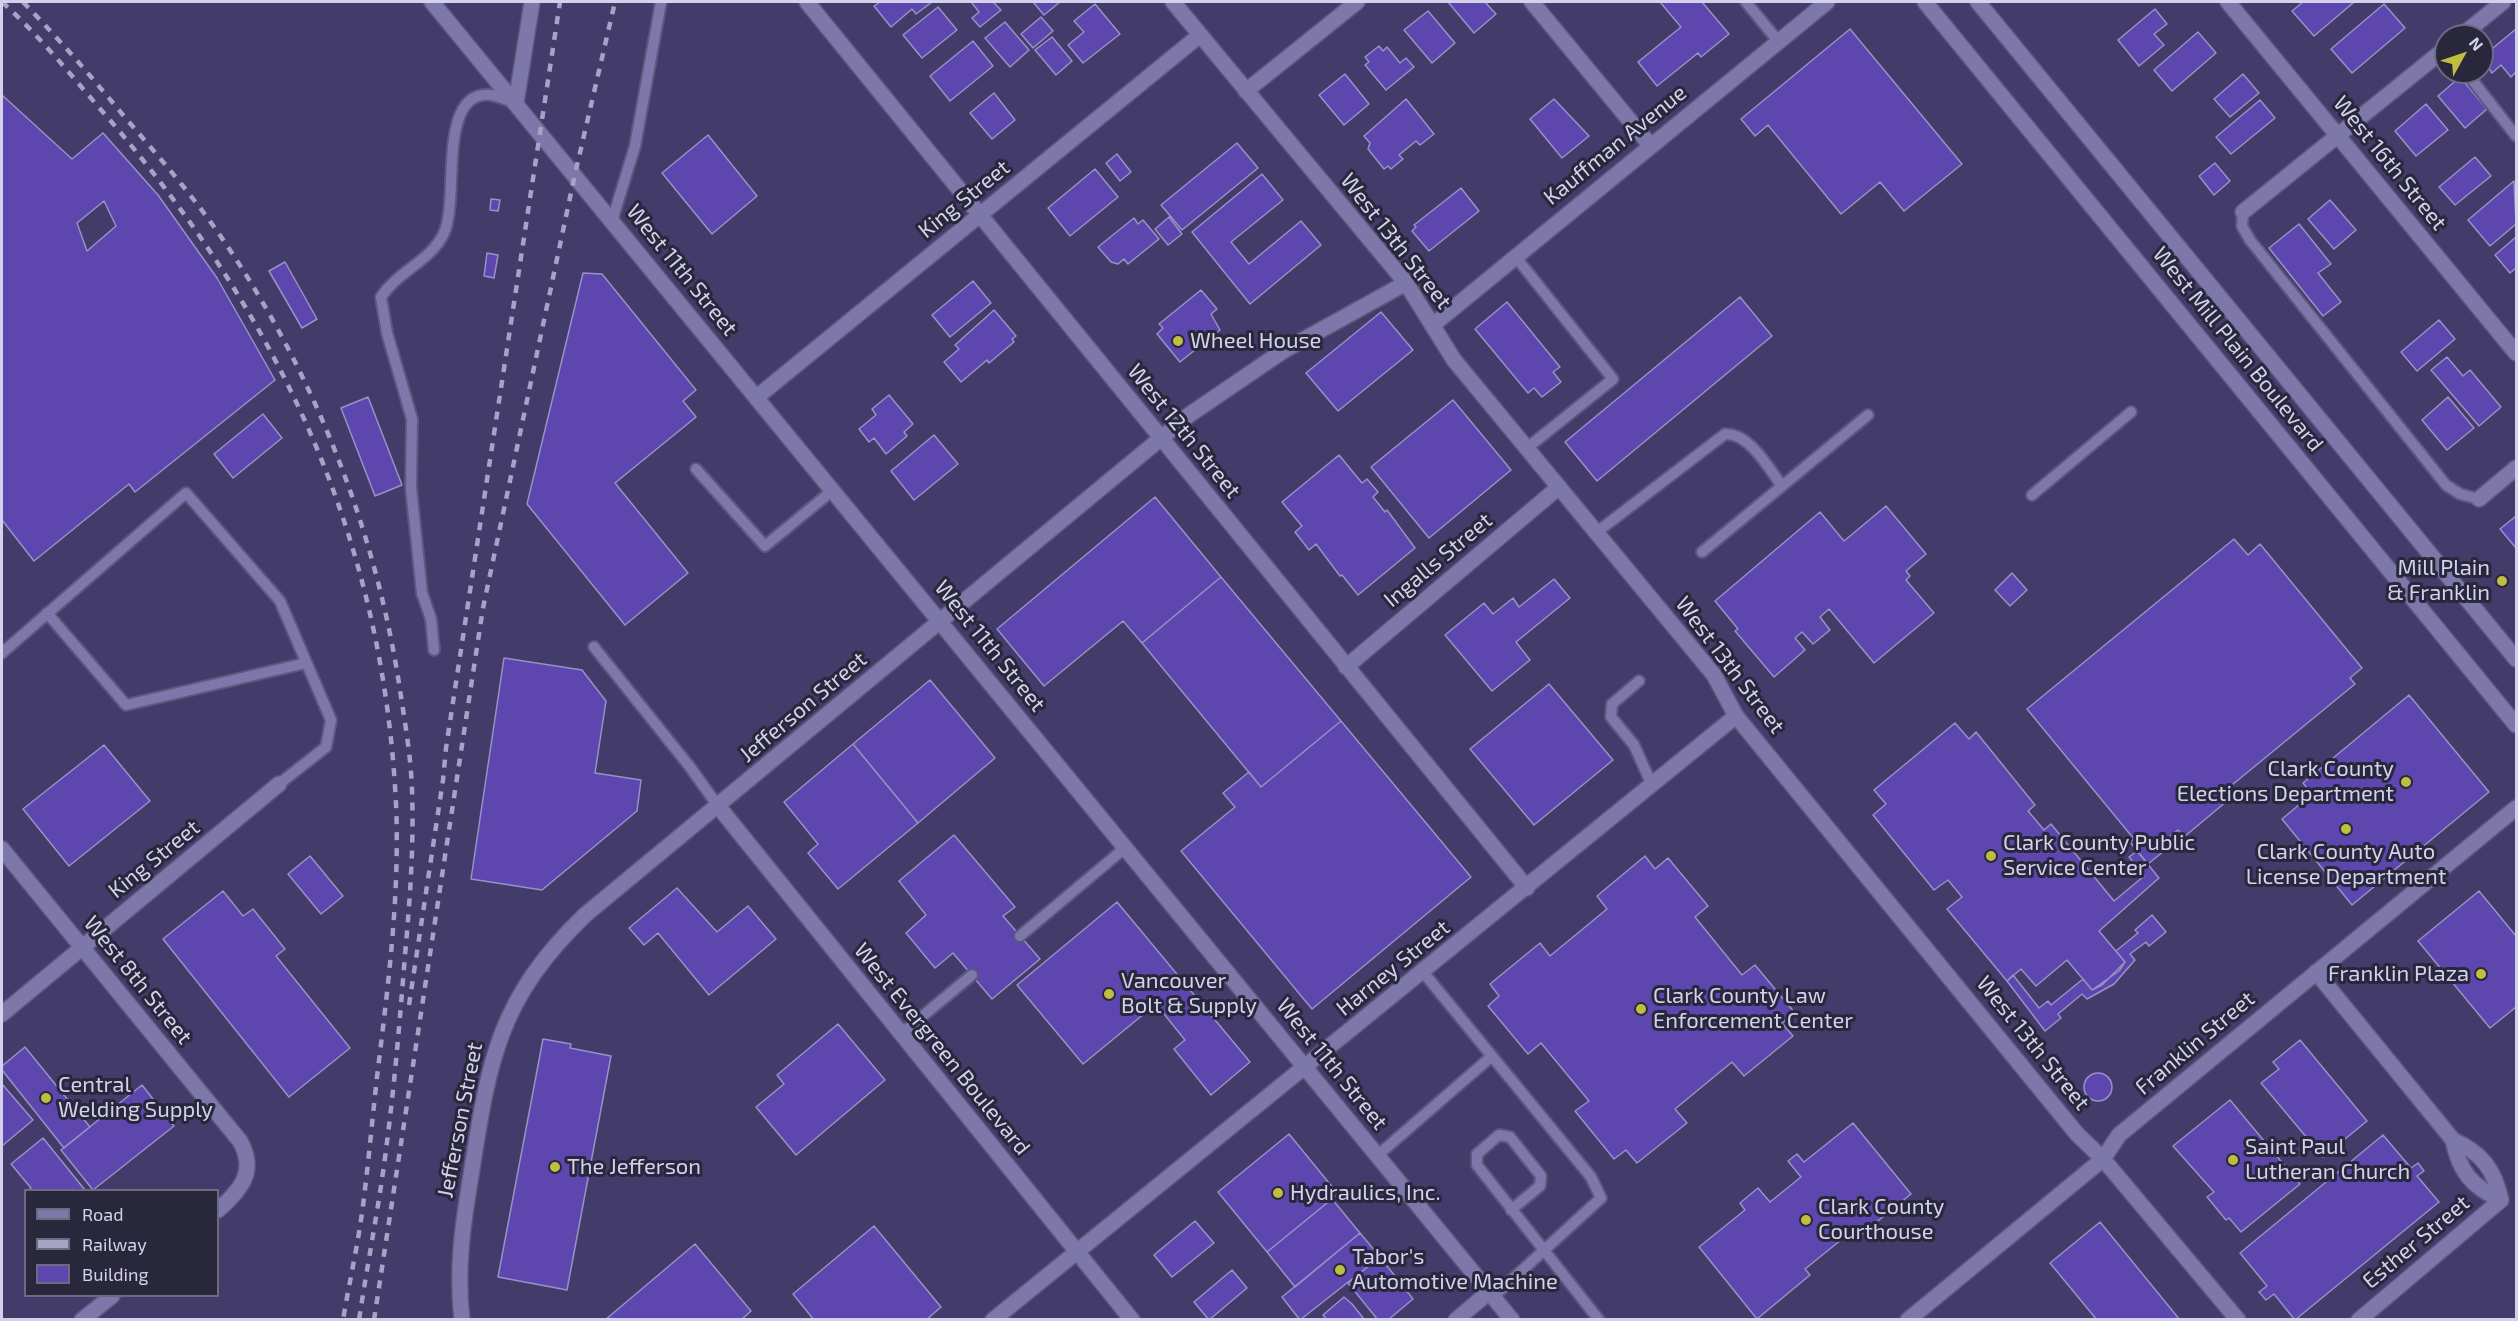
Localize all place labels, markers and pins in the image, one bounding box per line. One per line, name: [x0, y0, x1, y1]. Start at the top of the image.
place label: Wheel House: [1190, 328, 1321, 354]
marker: Wheel House: [1171, 334, 1185, 348]
place label: Mill Plain & Franklin: [2387, 555, 2490, 606]
marker: Mill Plain & Franklin: [2495, 574, 2509, 588]
place label: Clark County Elections Department: [2177, 756, 2394, 807]
marker: Clark County Elections Department: [2399, 775, 2413, 789]
marker: Clark County Auto License Department: [2339, 822, 2353, 836]
place label: Clark County Public Service Center: [2003, 830, 2195, 882]
place label: Clark County Auto License Department: [2246, 839, 2446, 890]
marker: Clark County Public Service Center: [1984, 849, 1998, 863]
place label: Franklin Plaza: [2328, 961, 2469, 987]
marker: Franklin Plaza: [2474, 967, 2488, 981]
place label: Vancouver Bolt & Supply: [1121, 968, 1257, 1020]
place label: Clark County Law Enforcement Center: [1653, 983, 1853, 1034]
marker: Vancouver Bolt & Supply: [1102, 987, 1116, 1001]
marker: Clark County Law Enforcement Center: [1634, 1002, 1648, 1016]
place label: Central Welding Supply: [58, 1072, 213, 1124]
marker: Central Welding Supply: [39, 1091, 53, 1105]
place label: Saint Paul Lutheran Church: [2245, 1134, 2410, 1186]
marker: Saint Paul Lutheran Church: [2226, 1153, 2240, 1167]
place label: The Jefferson: [567, 1154, 701, 1180]
marker: The Jefferson: [548, 1160, 562, 1174]
place label: Hydraulics, Inc.: [1290, 1180, 1440, 1206]
marker: Hydraulics, Inc.: [1271, 1186, 1285, 1200]
place label: Clark County Courthouse: [1818, 1194, 1944, 1246]
marker: Clark County Courthouse: [1799, 1213, 1813, 1227]
place label: Tabor's Automotive Machine: [1352, 1244, 1558, 1296]
marker: Tabor's Automotive Machine: [1333, 1263, 1347, 1277]

